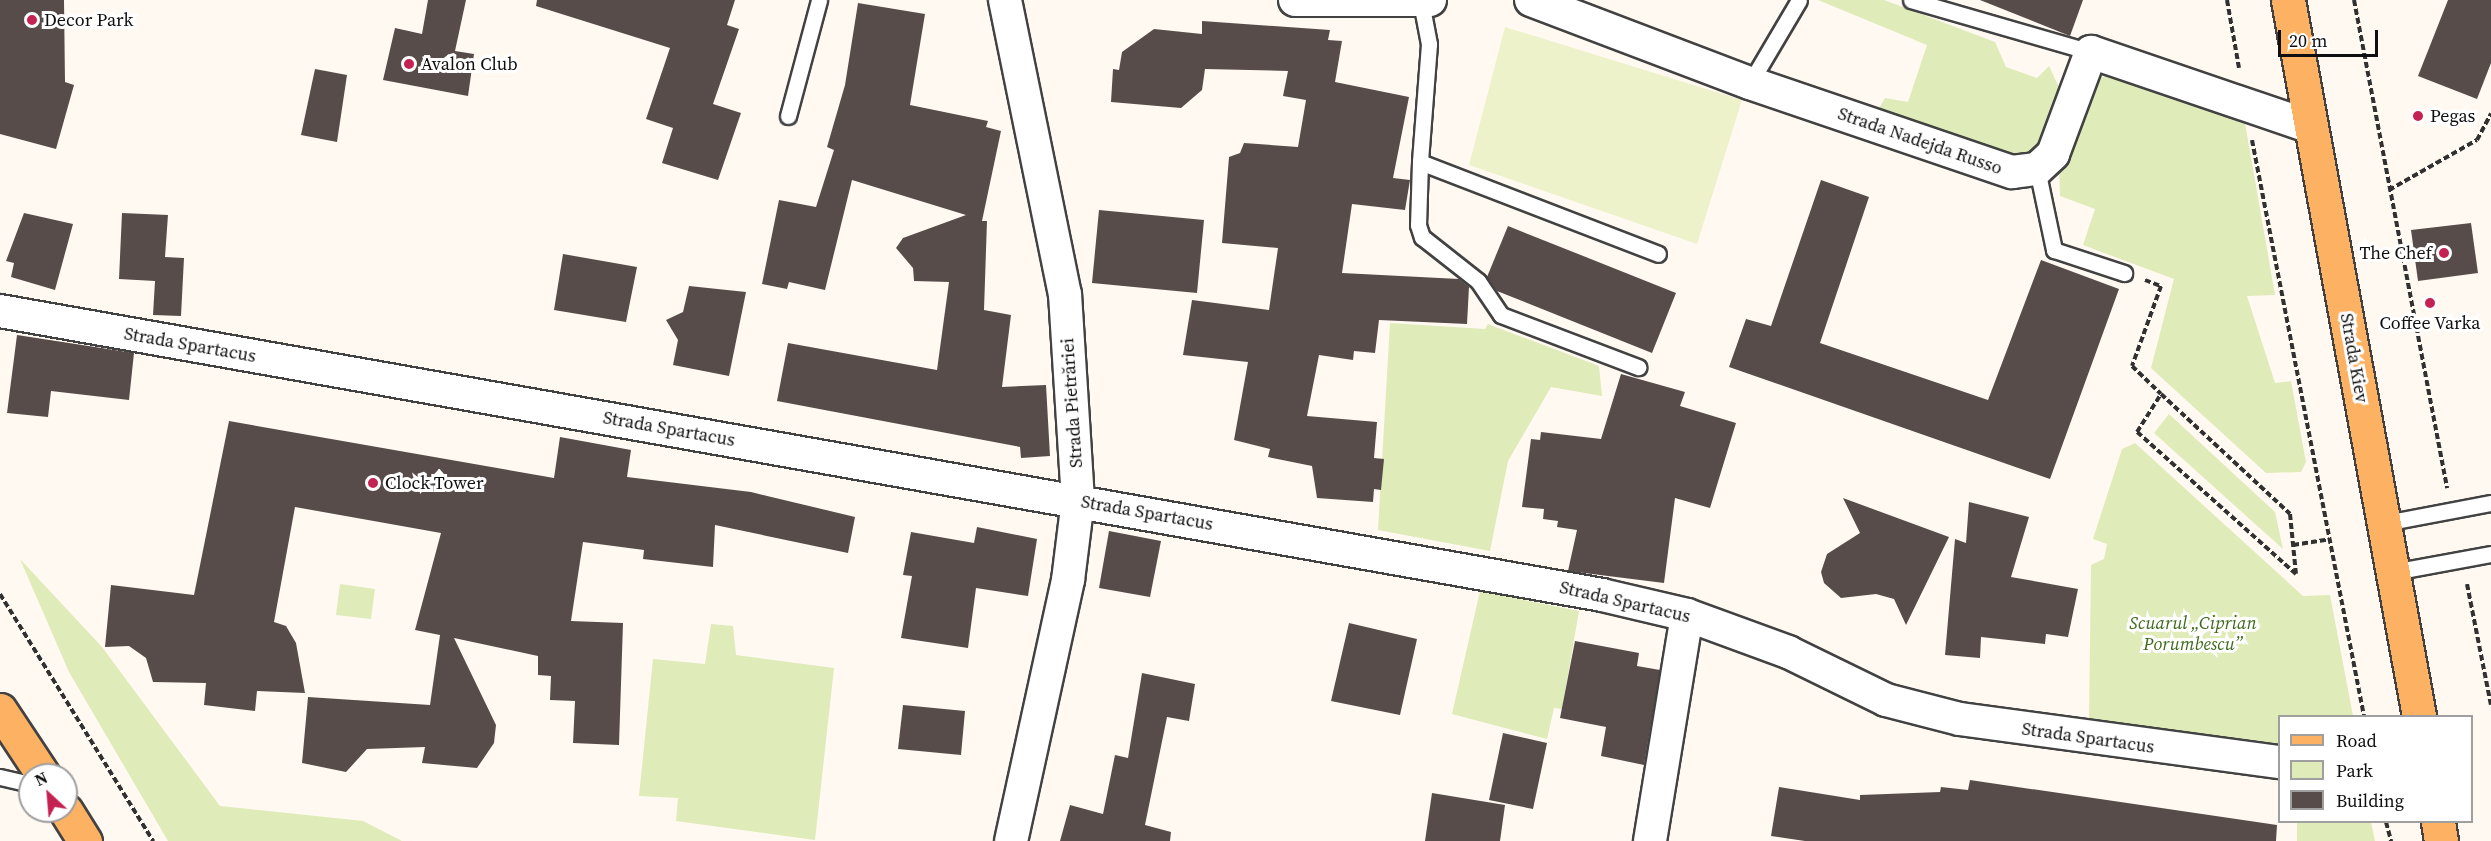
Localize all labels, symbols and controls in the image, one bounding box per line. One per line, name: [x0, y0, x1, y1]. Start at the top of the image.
place label: Decor Park: [44, 9, 133, 31]
marker: Decor Park: [25, 13, 39, 27]
scale bar: [2281, 18, 2382, 56]
text: 20 m: [2289, 28, 2327, 53]
place label: Avalon Club: [421, 53, 518, 75]
marker: Avalon Club: [402, 57, 416, 71]
street label: Strada Nadejda Russo: [1835, 103, 2005, 179]
place label: Pegas: [2430, 105, 2475, 127]
marker: Pegas: [2411, 109, 2425, 123]
place label: The Chef: [2359, 242, 2432, 264]
marker: The Chef: [2437, 246, 2451, 260]
marker: Coffee Varka: [2423, 296, 2437, 310]
street label: Strada Kiev: [2336, 312, 2372, 404]
place label: Coffee Varka: [2379, 312, 2481, 334]
street label: Strada Spartacus: [122, 323, 258, 367]
street label: Strada Pietrăriei: [1057, 337, 1087, 469]
street label: Strada Spartacus: [601, 407, 737, 451]
place label: Clock Tower: [385, 472, 484, 494]
marker: Clock Tower: [366, 476, 380, 490]
street label: Strada Spartacus: [1079, 491, 1215, 535]
street label: Strada Spartacus: [1558, 576, 1692, 628]
park label: Scuarul „Ciprian Porumbescu”: [2129, 613, 2257, 656]
legend: [2278, 715, 2473, 823]
street label: Strada Spartacus: [2020, 718, 2156, 758]
text: Road: [2336, 728, 2377, 753]
text: Park: [2336, 758, 2373, 783]
north arrow: [18, 763, 78, 823]
text: N: [31, 766, 51, 791]
text: Building: [2336, 788, 2404, 813]

